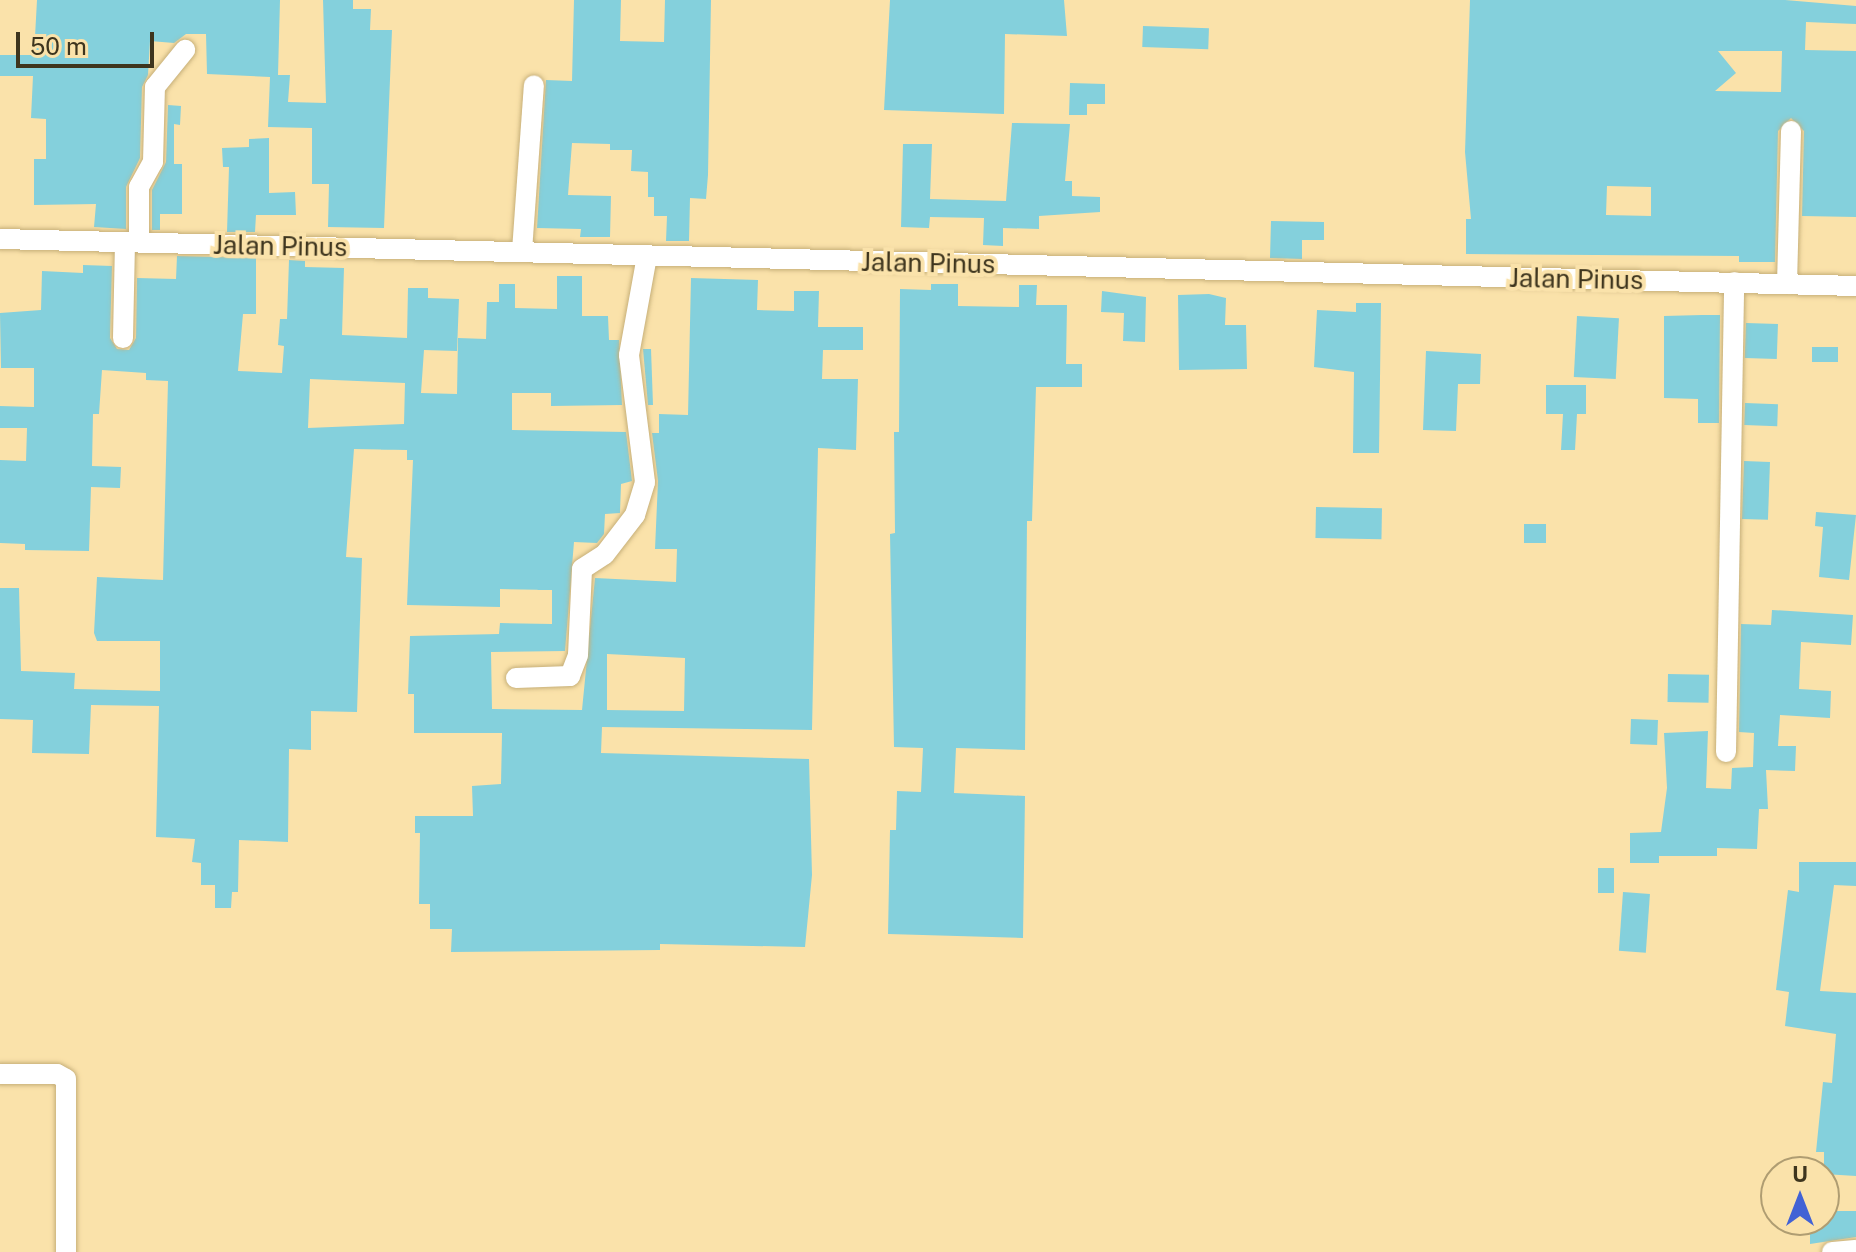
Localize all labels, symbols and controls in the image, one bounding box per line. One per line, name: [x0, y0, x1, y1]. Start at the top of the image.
scale bar: [20, 16, 158, 66]
text: 50 m: [30, 32, 87, 60]
street label: Jalan Pinus: [213, 229, 347, 263]
street label: Jalan Pinus: [861, 246, 995, 280]
street label: Jalan Pinus: [1509, 262, 1643, 296]
north arrow: [1760, 1156, 1840, 1236]
text: U: [1792, 1161, 1808, 1187]

